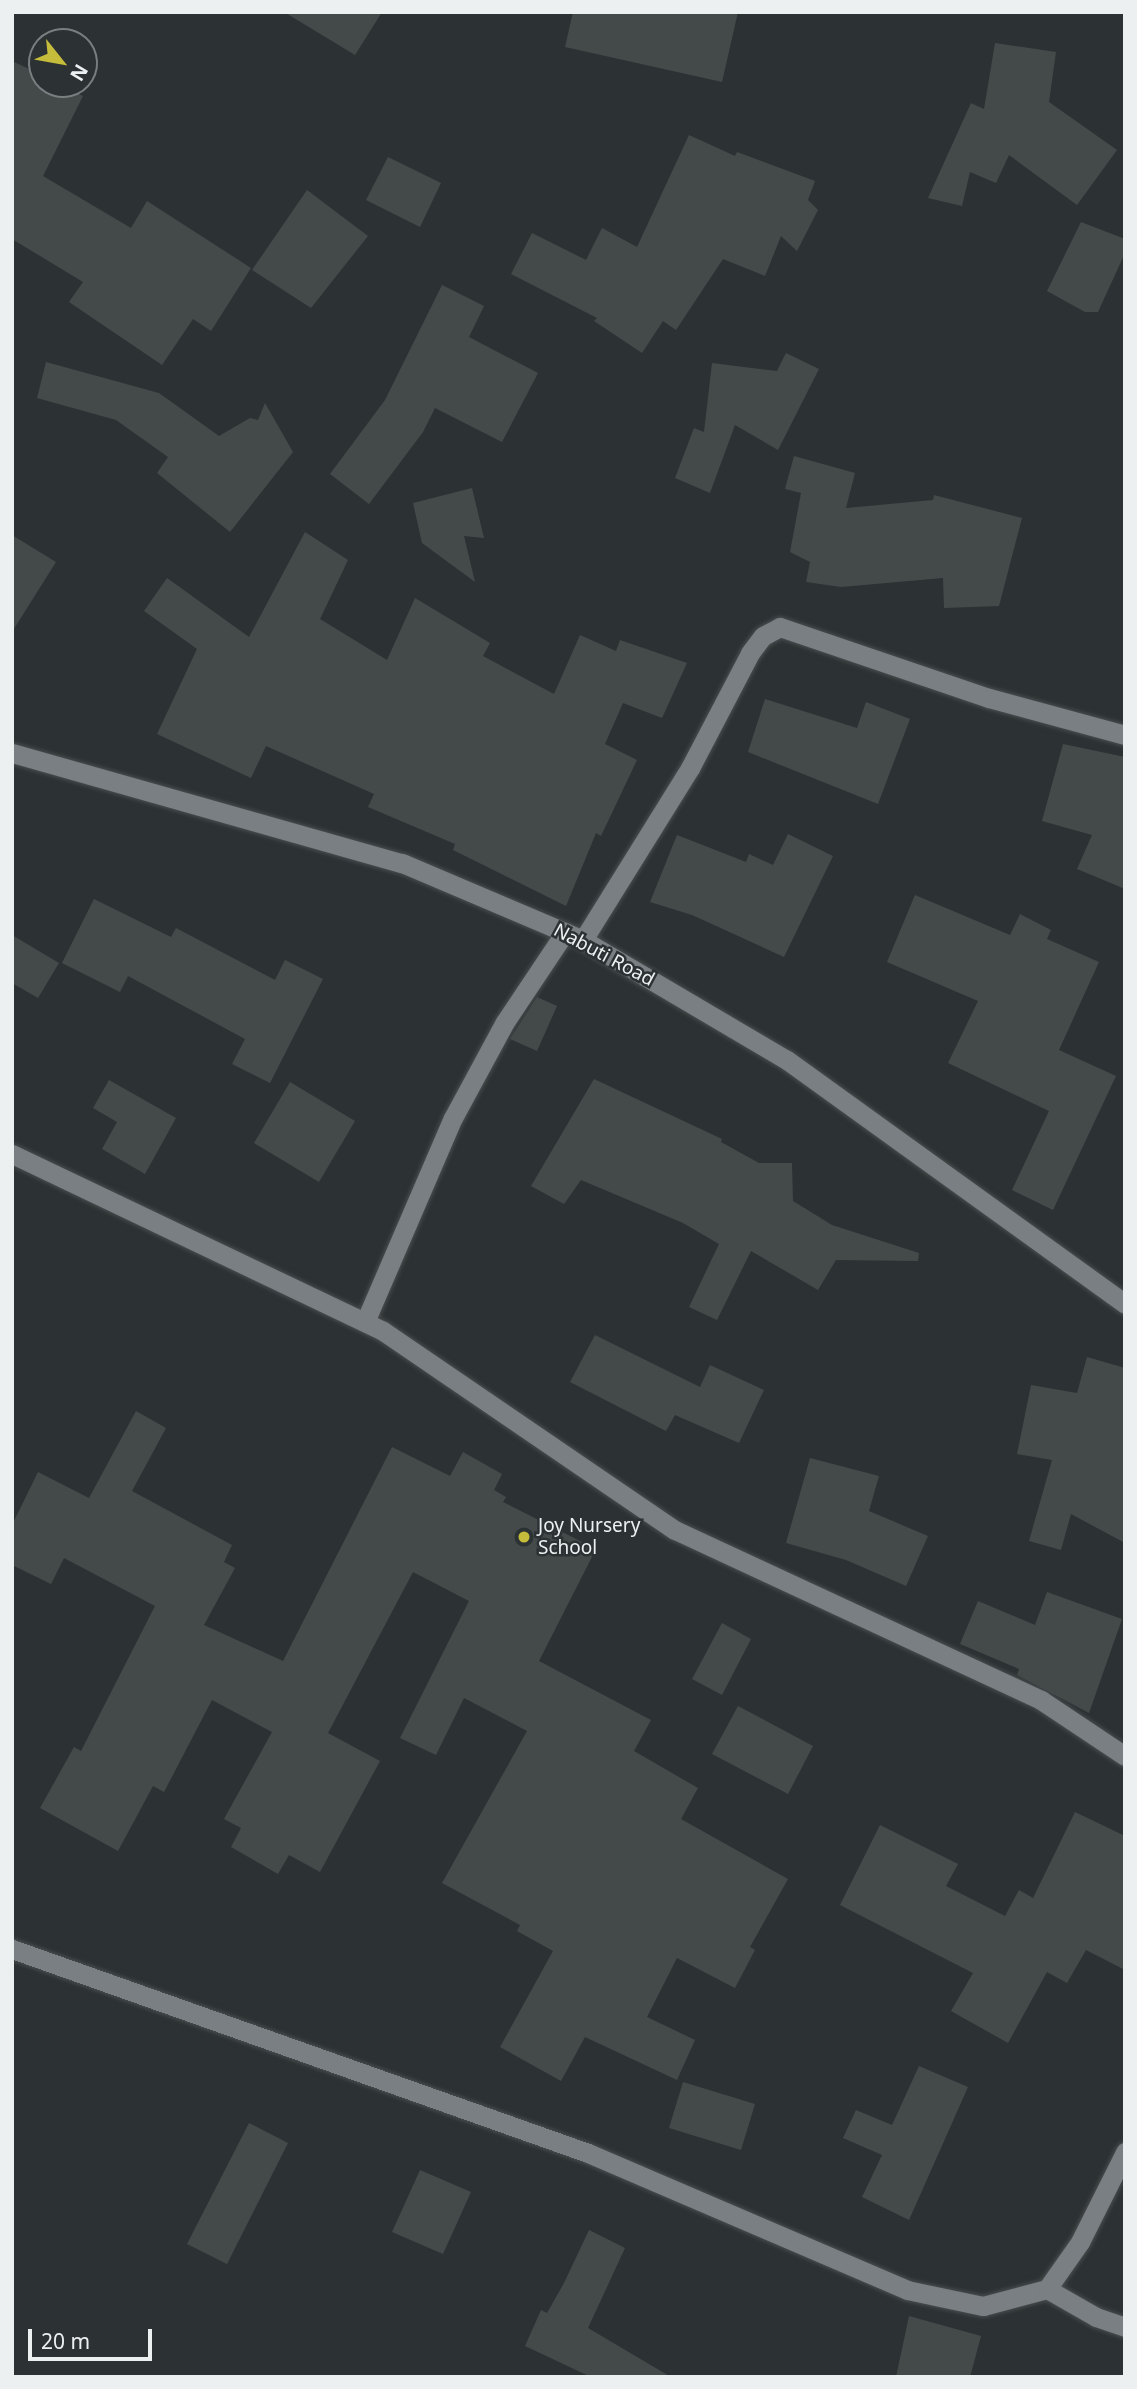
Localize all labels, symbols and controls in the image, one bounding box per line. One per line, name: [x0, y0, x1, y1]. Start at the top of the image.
north arrow: [28, 28, 98, 98]
text: N: [64, 59, 94, 86]
street label: Nabuti Road: [550, 919, 658, 991]
place label: Joy Nursery School: [538, 1515, 640, 1559]
marker: Joy Nursery School: [516, 1529, 532, 1545]
scale bar: [32, 2316, 156, 2360]
text: 20 m: [41, 2327, 90, 2355]

